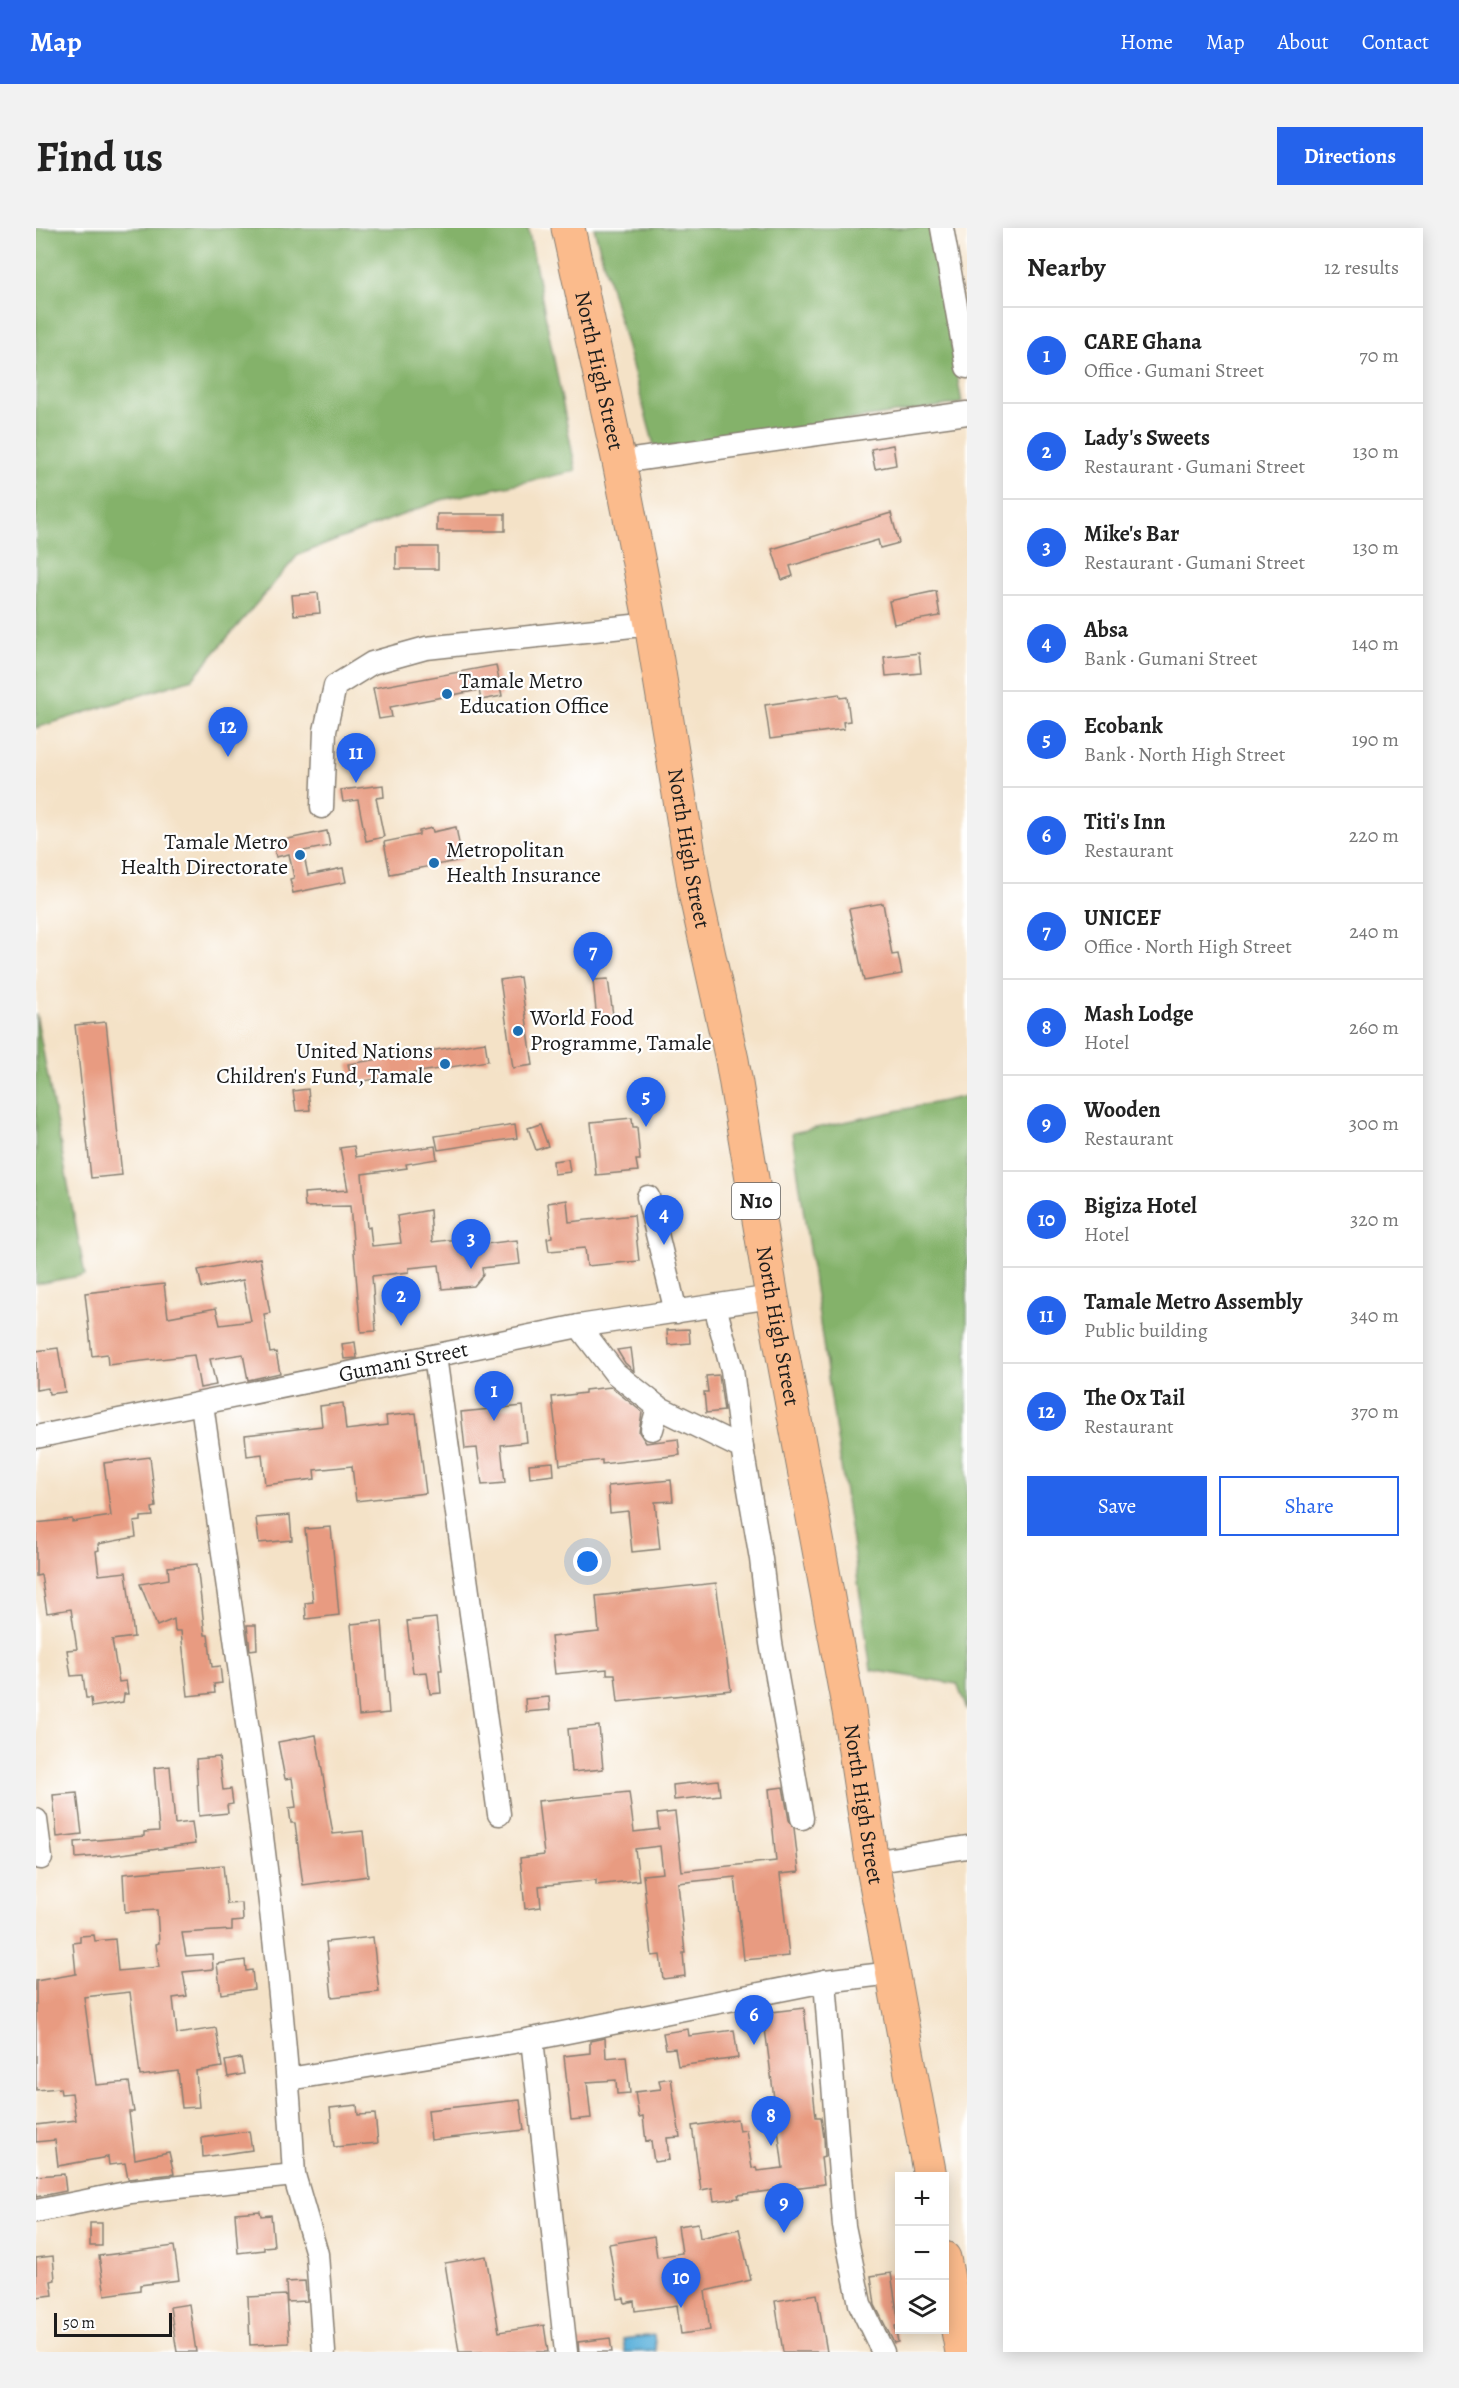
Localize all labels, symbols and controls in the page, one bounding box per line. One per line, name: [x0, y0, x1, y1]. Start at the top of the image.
text: Map: [30, 23, 82, 61]
text: Home: [1120, 28, 1173, 56]
text: Map: [1206, 28, 1244, 56]
text: About: [1277, 28, 1329, 56]
text: Contact: [1362, 28, 1429, 56]
button: Directions: [1277, 127, 1423, 185]
text: Find us: [36, 128, 163, 185]
text: Nearby: [1027, 250, 1106, 285]
text: 12 results: [1324, 254, 1399, 281]
street label: North High Street: [567, 288, 631, 453]
text: CARE Ghana: [1084, 327, 1202, 357]
text: 1: [1043, 342, 1050, 369]
text: 70 m: [1359, 342, 1399, 369]
text: Office · Gumani Street: [1084, 357, 1264, 384]
text: Lady's Sweets: [1084, 423, 1210, 453]
text: 2: [1042, 438, 1051, 465]
text: 130 m: [1353, 438, 1399, 465]
text: Restaurant · Gumani Street: [1084, 453, 1305, 480]
text: Mike's Bar: [1084, 519, 1179, 549]
text: 3: [1042, 534, 1051, 561]
text: 130 m: [1353, 534, 1399, 561]
text: Restaurant · Gumani Street: [1084, 549, 1305, 576]
text: Absa: [1084, 615, 1129, 645]
text: 4: [1042, 630, 1051, 657]
text: 140 m: [1352, 630, 1399, 657]
text: Bank · Gumani Street: [1084, 645, 1258, 672]
place label: Tamale Metro Education Office: [459, 666, 609, 721]
marker: Tamale Metro Education Office: [440, 687, 454, 701]
pin: 12: [208, 708, 248, 757]
text: Ecobank: [1084, 711, 1163, 741]
text: 5: [1042, 726, 1051, 753]
text: 190 m: [1352, 726, 1399, 753]
pin: 11: [336, 734, 376, 783]
text: Bank · North High Street: [1084, 741, 1285, 768]
street label: North High Street: [660, 766, 717, 931]
text: Titi's Inn: [1084, 807, 1166, 837]
text: 6: [1042, 822, 1051, 849]
text: 220 m: [1349, 822, 1399, 849]
place label: Tamale Metro Health Directorate: [120, 827, 288, 882]
place label: Metropolitan Health Insurance: [446, 835, 601, 890]
text: Restaurant: [1084, 837, 1174, 864]
marker: Tamale Metro Health Directorate: [293, 848, 307, 862]
marker: Metropolitan Health Insurance: [427, 856, 441, 870]
text: UNICEF: [1084, 903, 1161, 933]
text: 7: [1042, 918, 1051, 945]
text: 240 m: [1349, 918, 1399, 945]
pin: 7: [574, 932, 612, 982]
text: Office · North High Street: [1084, 933, 1292, 960]
text: Mash Lodge: [1084, 999, 1194, 1029]
place label: World Food Programme, Tamale: [529, 1003, 712, 1058]
text: 8: [1042, 1014, 1051, 1041]
text: 260 m: [1349, 1014, 1399, 1041]
marker: World Food Programme, Tamale: [511, 1024, 525, 1038]
text: Hotel: [1084, 1029, 1129, 1056]
place label: United Nations Children's Fund, Tamale: [216, 1036, 433, 1091]
marker: United Nations Children's Fund, Tamale: [438, 1057, 452, 1071]
pin: 5: [626, 1078, 666, 1127]
text: Wooden: [1084, 1095, 1161, 1125]
text: 9: [1042, 1110, 1051, 1137]
text: 300 m: [1349, 1110, 1399, 1137]
text: Restaurant: [1084, 1125, 1174, 1152]
road number: N10: [732, 1183, 780, 1219]
text: Bigiza Hotel: [1084, 1191, 1197, 1221]
pin: 4: [644, 1196, 684, 1245]
text: 10: [1038, 1206, 1055, 1233]
text: 320 m: [1350, 1206, 1399, 1233]
pin: 3: [452, 1220, 490, 1269]
text: Hotel: [1084, 1221, 1129, 1248]
street label: North High Street: [749, 1244, 807, 1408]
pin: 2: [382, 1276, 421, 1326]
text: Tamale Metro Assembly: [1084, 1287, 1302, 1317]
text: 11: [1039, 1302, 1054, 1329]
text: 340 m: [1350, 1302, 1399, 1329]
text: Public building: [1084, 1317, 1208, 1344]
street label: Gumani Street: [336, 1334, 471, 1390]
pin: 1: [474, 1372, 514, 1421]
text: The Ox Tail: [1084, 1383, 1185, 1413]
text: 12: [1038, 1398, 1055, 1425]
text: 370 m: [1351, 1398, 1399, 1425]
text: Restaurant: [1084, 1413, 1174, 1440]
button: Save: [1027, 1476, 1207, 1536]
button: Share: [1219, 1476, 1399, 1536]
your location: [573, 1547, 602, 1576]
street label: North High Street: [836, 1722, 891, 1887]
pin: 6: [734, 1996, 774, 2045]
pin: 8: [752, 2096, 790, 2146]
map controls: [895, 2172, 949, 2334]
button: +: [895, 2172, 949, 2226]
pin: 9: [764, 2184, 804, 2233]
button: −: [895, 2226, 949, 2280]
pin: 10: [662, 2258, 700, 2308]
button: layers: [895, 2280, 949, 2334]
scale bar: [54, 2310, 172, 2338]
text: 50 m: [63, 2312, 95, 2334]

